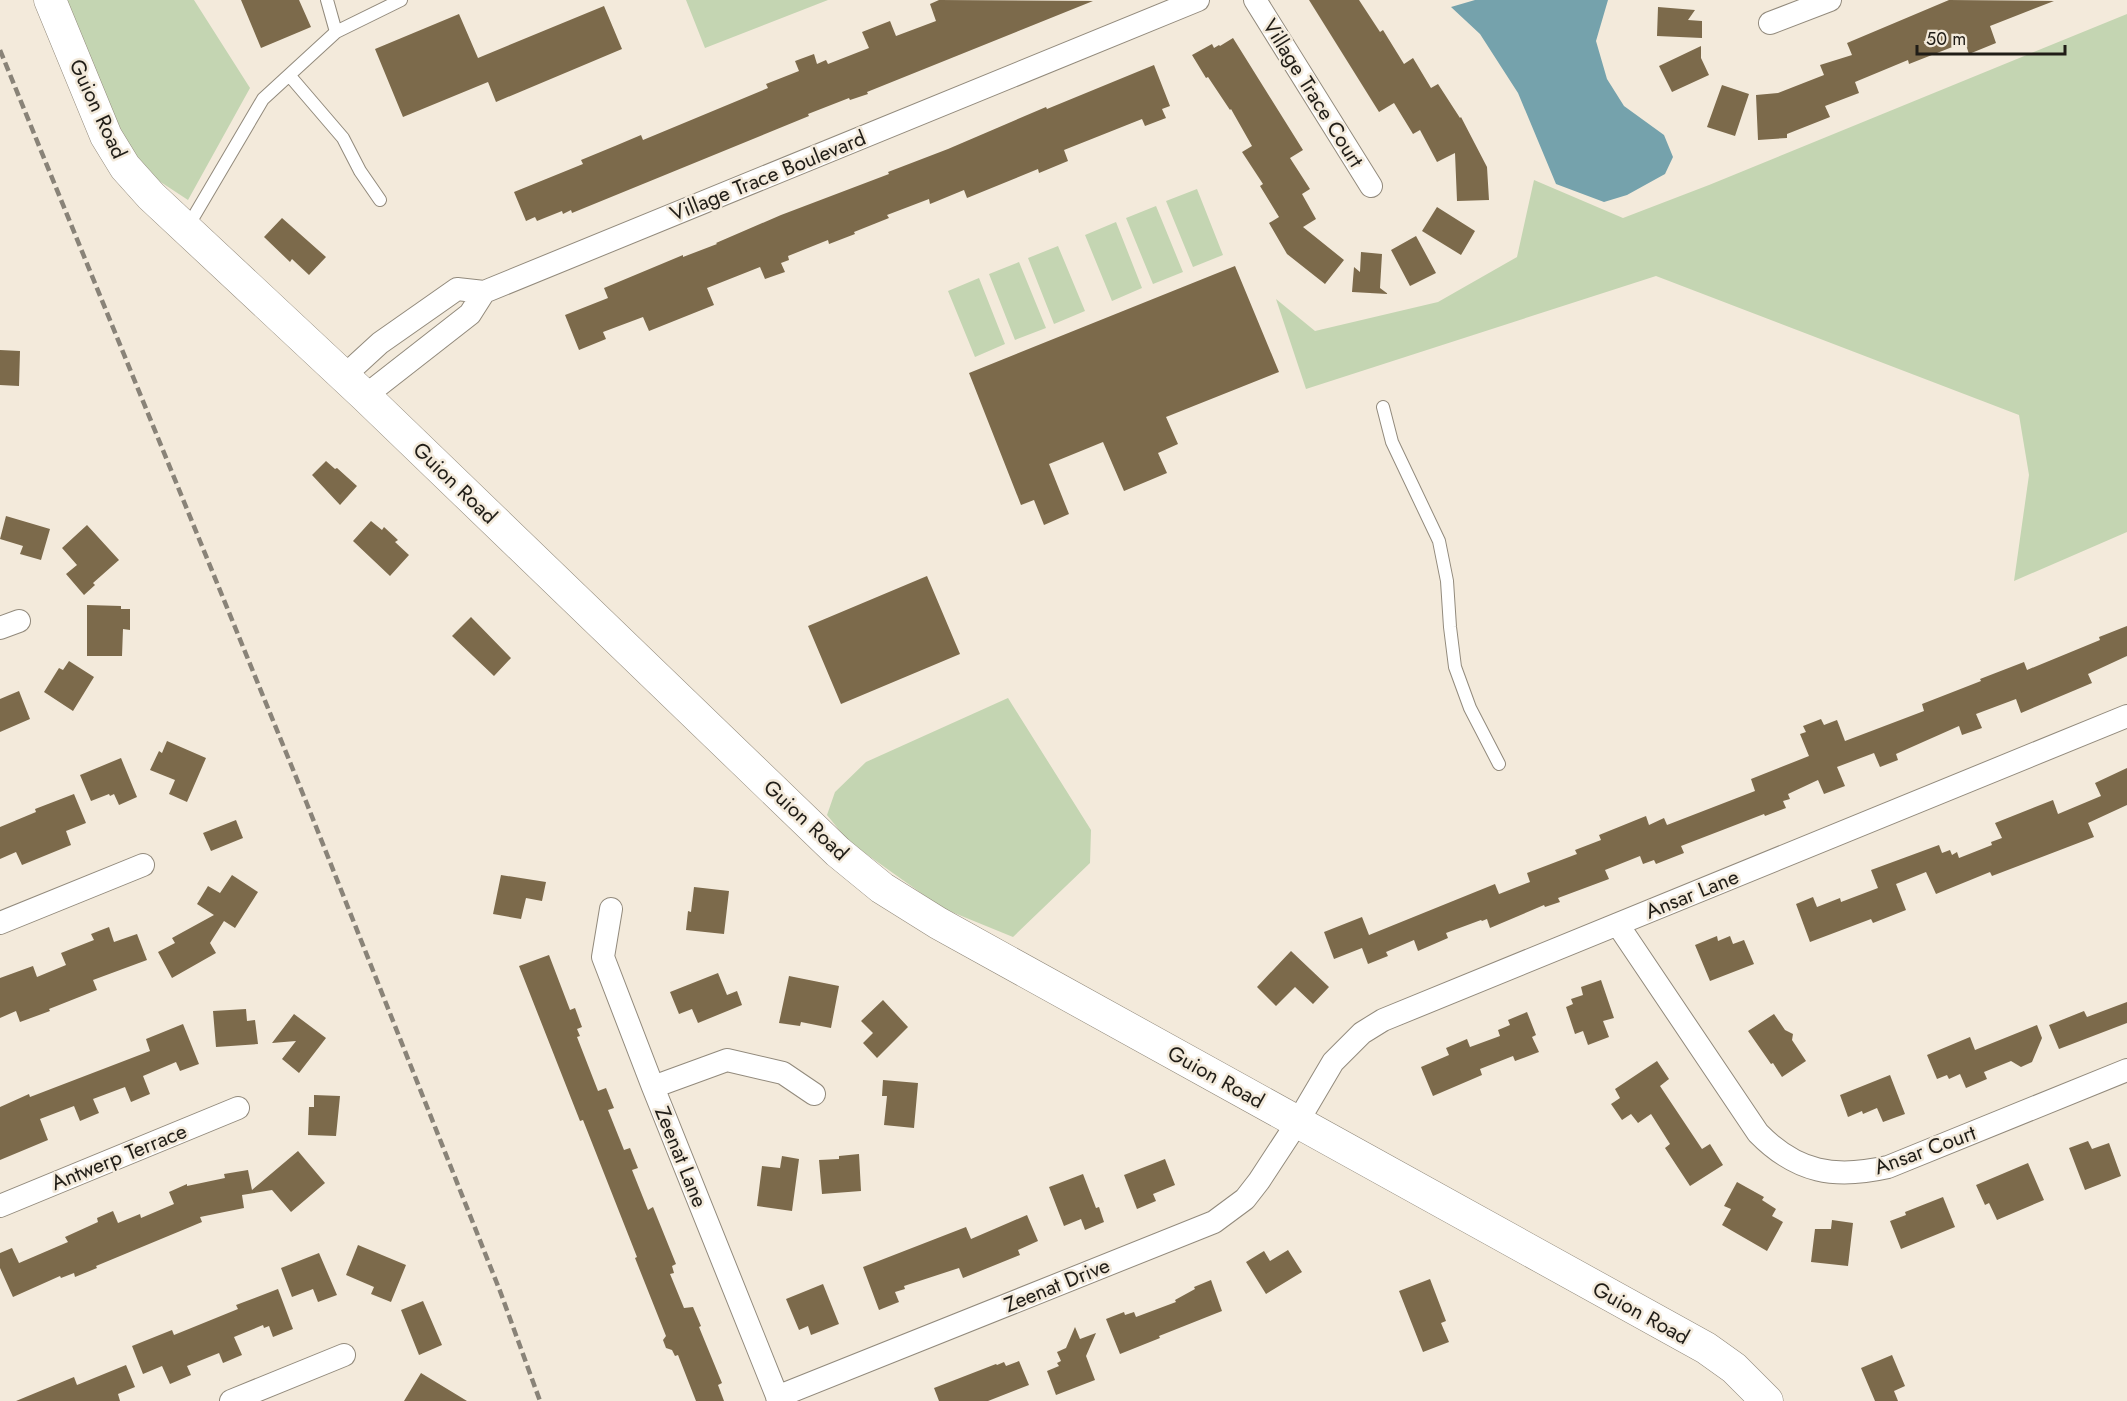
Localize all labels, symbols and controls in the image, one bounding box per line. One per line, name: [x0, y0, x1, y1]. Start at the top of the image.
street label: Village Trace Court: [1255, 13, 1371, 173]
scale bar: [1917, 18, 2066, 56]
text: 50 m: [1926, 26, 1966, 52]
street label: Guion Road: [62, 54, 134, 164]
street label: Village Trace Boulevard: [666, 123, 870, 229]
street label: Guion Road: [406, 435, 504, 531]
street label: Guion Road: [757, 773, 855, 867]
street label: Ansar Lane: [1641, 862, 1743, 926]
street label: Guion Road: [1162, 1038, 1270, 1116]
street label: Zeenat Lane: [647, 1102, 715, 1212]
street label: Antwerp Terrace: [47, 1116, 192, 1198]
street label: Ansar Court: [1870, 1118, 1980, 1182]
street label: Zeenat Drive: [1000, 1250, 1115, 1320]
street label: Guion Road: [1587, 1274, 1695, 1352]

